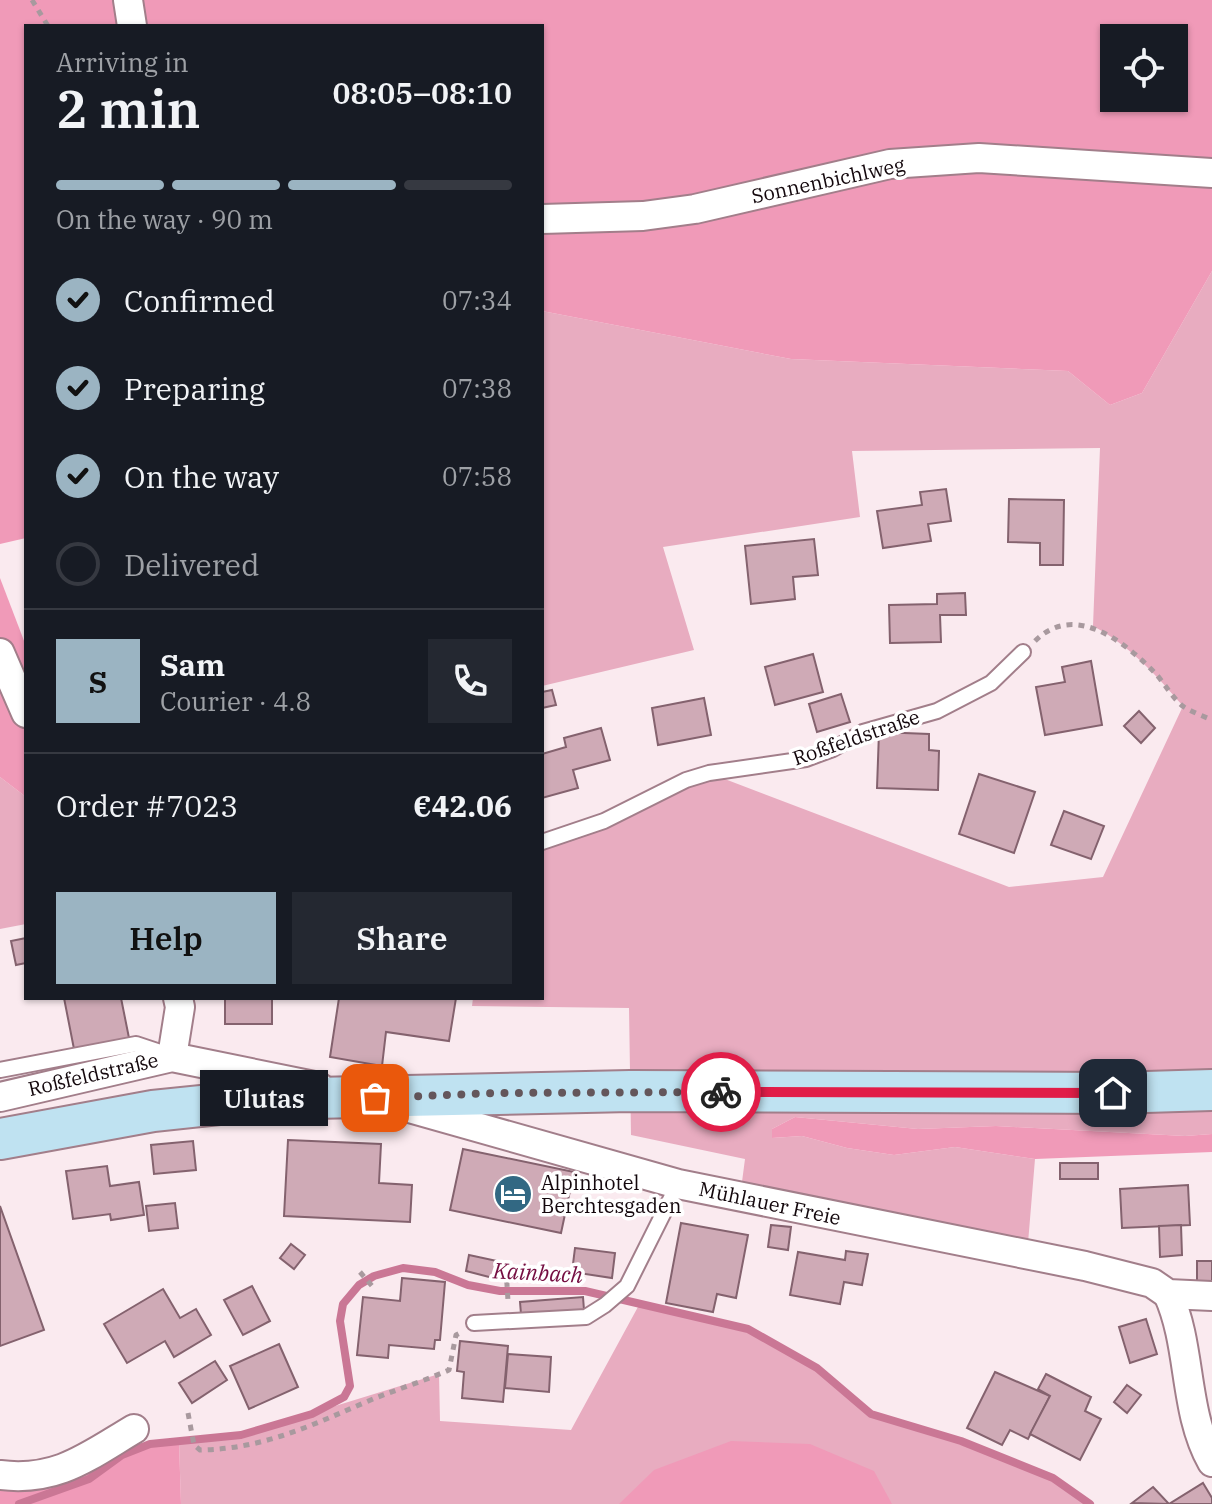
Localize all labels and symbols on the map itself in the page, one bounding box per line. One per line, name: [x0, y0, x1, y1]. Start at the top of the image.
street label: Sonnenbichlweg: [749, 151, 907, 209]
street label: Roßfeldstraße: [789, 703, 923, 771]
street label: Roßfeldstraße: [25, 1046, 161, 1102]
courier: [681, 1052, 761, 1132]
pin: [1079, 1059, 1147, 1127]
pin: [341, 1064, 409, 1132]
callout: Ulutas: [199, 1070, 327, 1126]
place label: Alpinhotel Berchtesgaden: [541, 1169, 682, 1219]
hotel icon: Alpinhotel Berchtesgaden: [492, 1173, 534, 1215]
street label: Mühlauer Freie: [697, 1175, 843, 1231]
water label: Kainbach: [491, 1255, 584, 1289]

